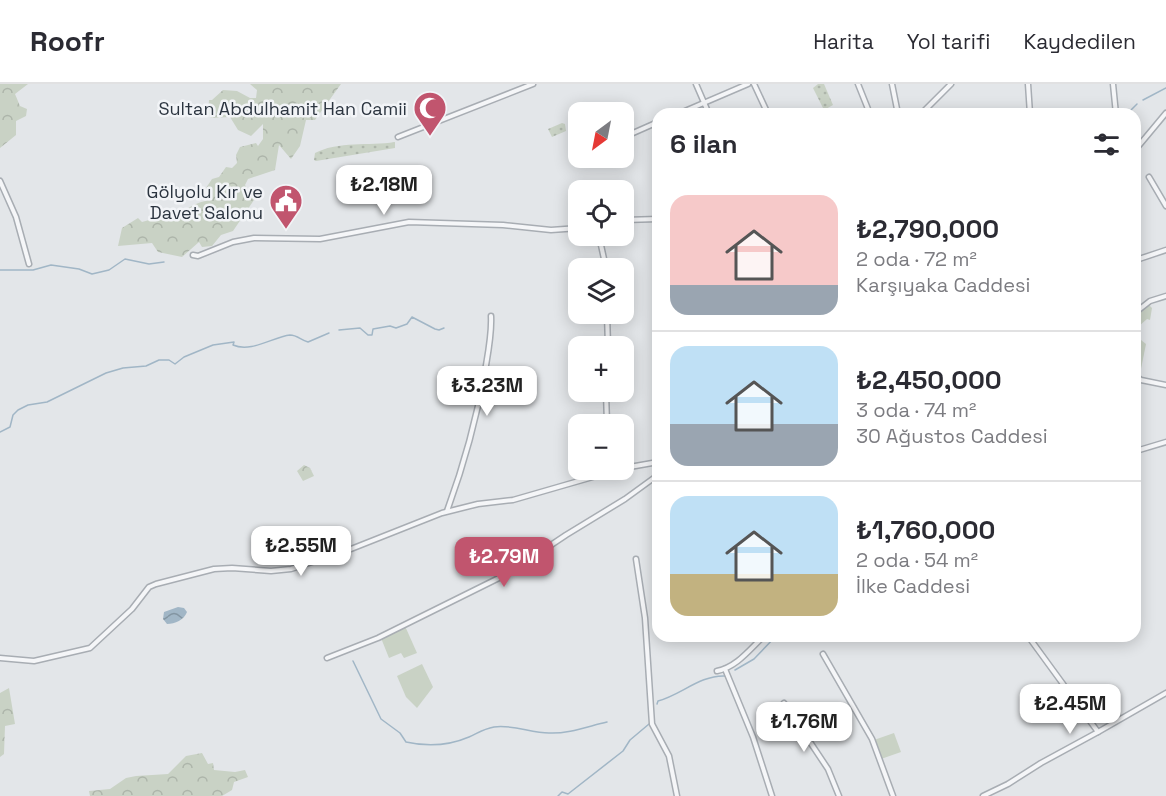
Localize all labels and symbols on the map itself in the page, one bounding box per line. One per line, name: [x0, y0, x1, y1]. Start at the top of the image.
mosque icon: Sultan Abdulhamit Han Camii: [412, 90, 448, 137]
place label: Sultan Abdulhamit Han Camii: [158, 97, 407, 120]
north arrow: [568, 102, 634, 168]
pin: ₺2.18M: [335, 165, 433, 216]
place label: Gölyolu Kır ve Davet Salonu: [147, 180, 263, 224]
public building icon: Gölyolu Kır ve Davet Salonu: [268, 183, 304, 230]
pin: ₺3.23M: [438, 366, 536, 417]
pin: ₺2.55M: [252, 526, 350, 577]
pin: ₺2.79M: [455, 537, 553, 588]
pin: ₺2.45M: [1021, 684, 1119, 735]
pin: ₺1.76M: [755, 702, 853, 753]

